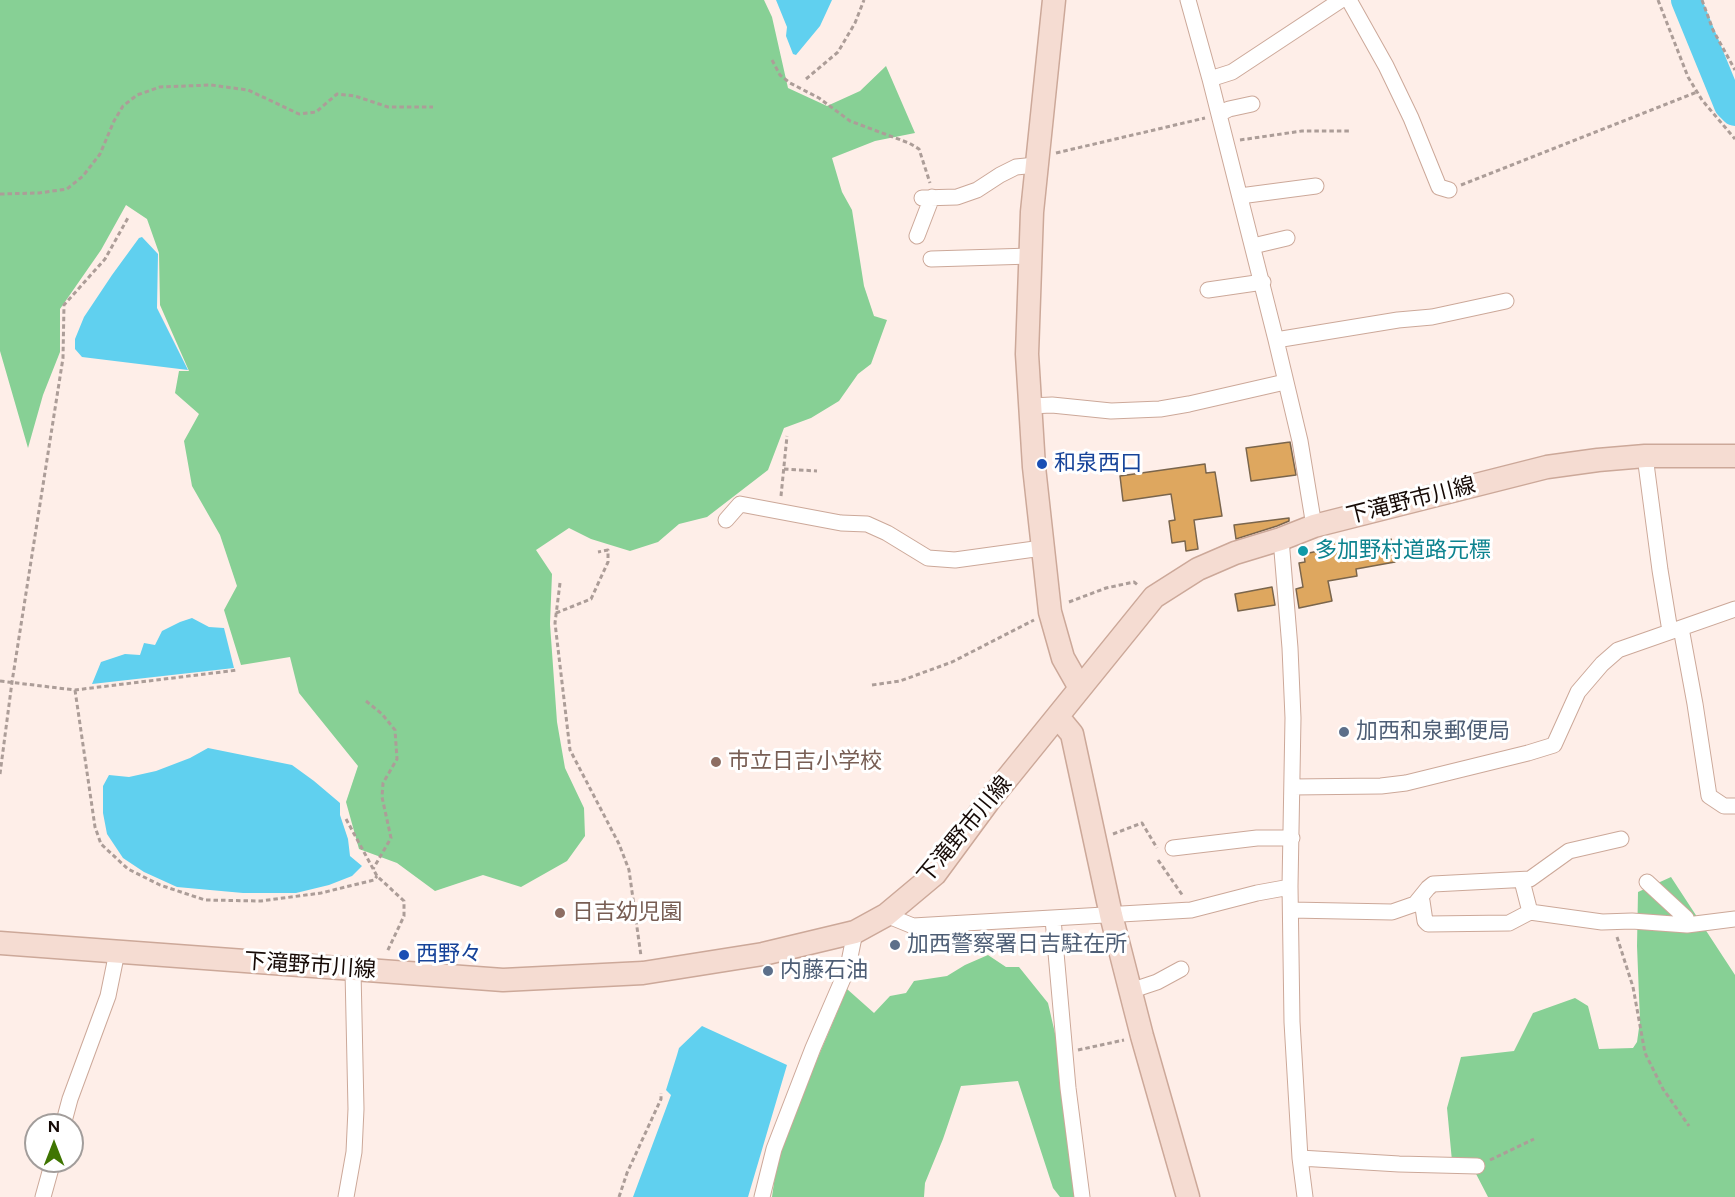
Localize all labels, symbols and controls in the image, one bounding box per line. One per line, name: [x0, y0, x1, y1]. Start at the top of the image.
place label: 和泉西口: [1054, 451, 1142, 477]
marker: 和泉西口: [1035, 457, 1049, 471]
street label: 下滝野市川線: [1344, 472, 1478, 530]
place label: 多加野村道路元標: [1315, 538, 1491, 564]
marker: 多加野村道路元標: [1296, 544, 1310, 558]
place label: 加西和泉郵便局: [1356, 719, 1510, 745]
marker: 加西和泉郵便局: [1337, 725, 1351, 739]
place label: 市立日吉小学校: [728, 749, 882, 775]
marker: 市立日吉小学校: [709, 755, 723, 769]
street label: 下滝野市川線: [912, 771, 1018, 889]
place label: 日吉幼児園: [572, 900, 682, 926]
marker: 日吉幼児園: [553, 906, 567, 920]
place label: 加西警察署日吉駐在所: [907, 932, 1127, 958]
marker: 加西警察署日吉駐在所: [888, 938, 902, 952]
place label: 西野々: [416, 942, 482, 968]
street label: 下滝野市川線: [243, 948, 377, 984]
marker: 西野々: [397, 948, 411, 962]
place label: 内藤石油: [780, 958, 868, 984]
marker: 内藤石油: [761, 964, 775, 978]
north arrow: [24, 1113, 84, 1173]
text: N: [48, 1117, 60, 1136]

